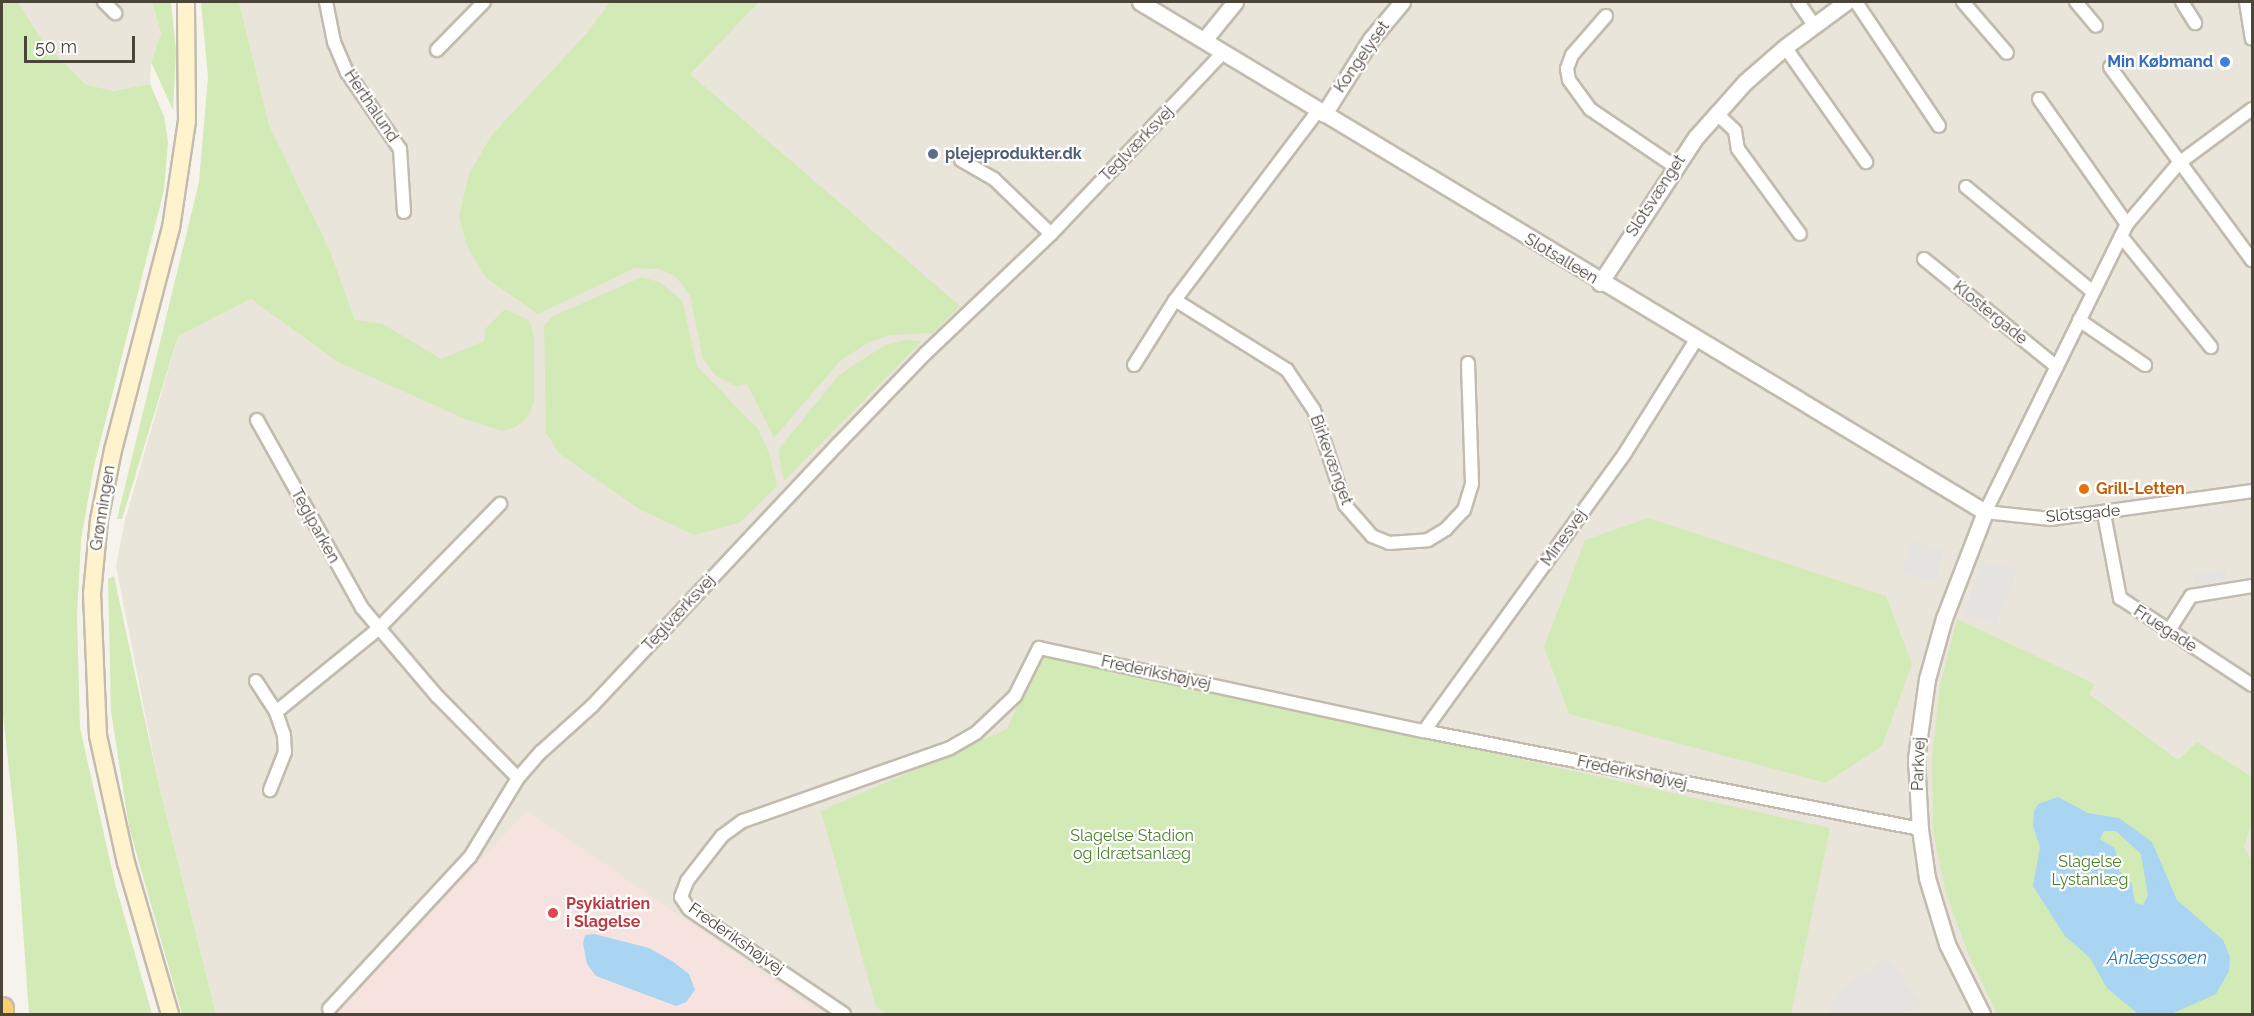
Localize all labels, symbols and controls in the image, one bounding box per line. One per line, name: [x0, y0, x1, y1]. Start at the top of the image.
street label: Kongelyset: [1330, 18, 1394, 96]
scale bar: [27, 24, 138, 62]
text: 50 m: [35, 36, 77, 57]
place label: Min Købmand: [2107, 52, 2213, 72]
marker: Min Købmand: [2218, 55, 2232, 69]
street label: Herthalund: [340, 66, 402, 146]
street label: Teglværksvej: [1096, 102, 1178, 186]
place label: plejeprodukter.dk: [945, 144, 1082, 164]
marker: plejeprodukter.dk: [926, 147, 940, 161]
street label: Slotsvænget: [1622, 152, 1690, 240]
street label: Slotsalleen: [1521, 230, 1601, 288]
street label: Klostergade: [1949, 277, 2031, 349]
street label: Birkevænget: [1306, 413, 1356, 507]
street label: Grønningen: [87, 464, 119, 552]
place label: Grill-Letten: [2096, 479, 2185, 499]
marker: Grill-Letten: [2077, 482, 2091, 496]
street label: Teglparken: [287, 485, 343, 567]
street label: Slotsgade: [2045, 501, 2121, 527]
street label: Minesvej: [1537, 506, 1591, 570]
street label: Teglværksvej: [639, 571, 719, 655]
street label: Fruegade: [2130, 602, 2200, 656]
street label: Frederikshøjvej: [1099, 652, 1213, 694]
street label: Parkvej: [1908, 737, 1930, 791]
street label: Frederikshøjvej: [1575, 752, 1689, 794]
park label: Slagelse Stadion og Idrætsanlæg: [1070, 826, 1194, 864]
park label: Slagelse Lystanlæg: [2052, 852, 2128, 890]
place label: Psykiatrien i Slagelse: [566, 894, 650, 932]
street label: Frederikshøjvej: [685, 899, 787, 979]
marker: Psykiatrien i Slagelse: [544, 904, 562, 922]
water label: Anlægssøen: [2107, 947, 2207, 969]

